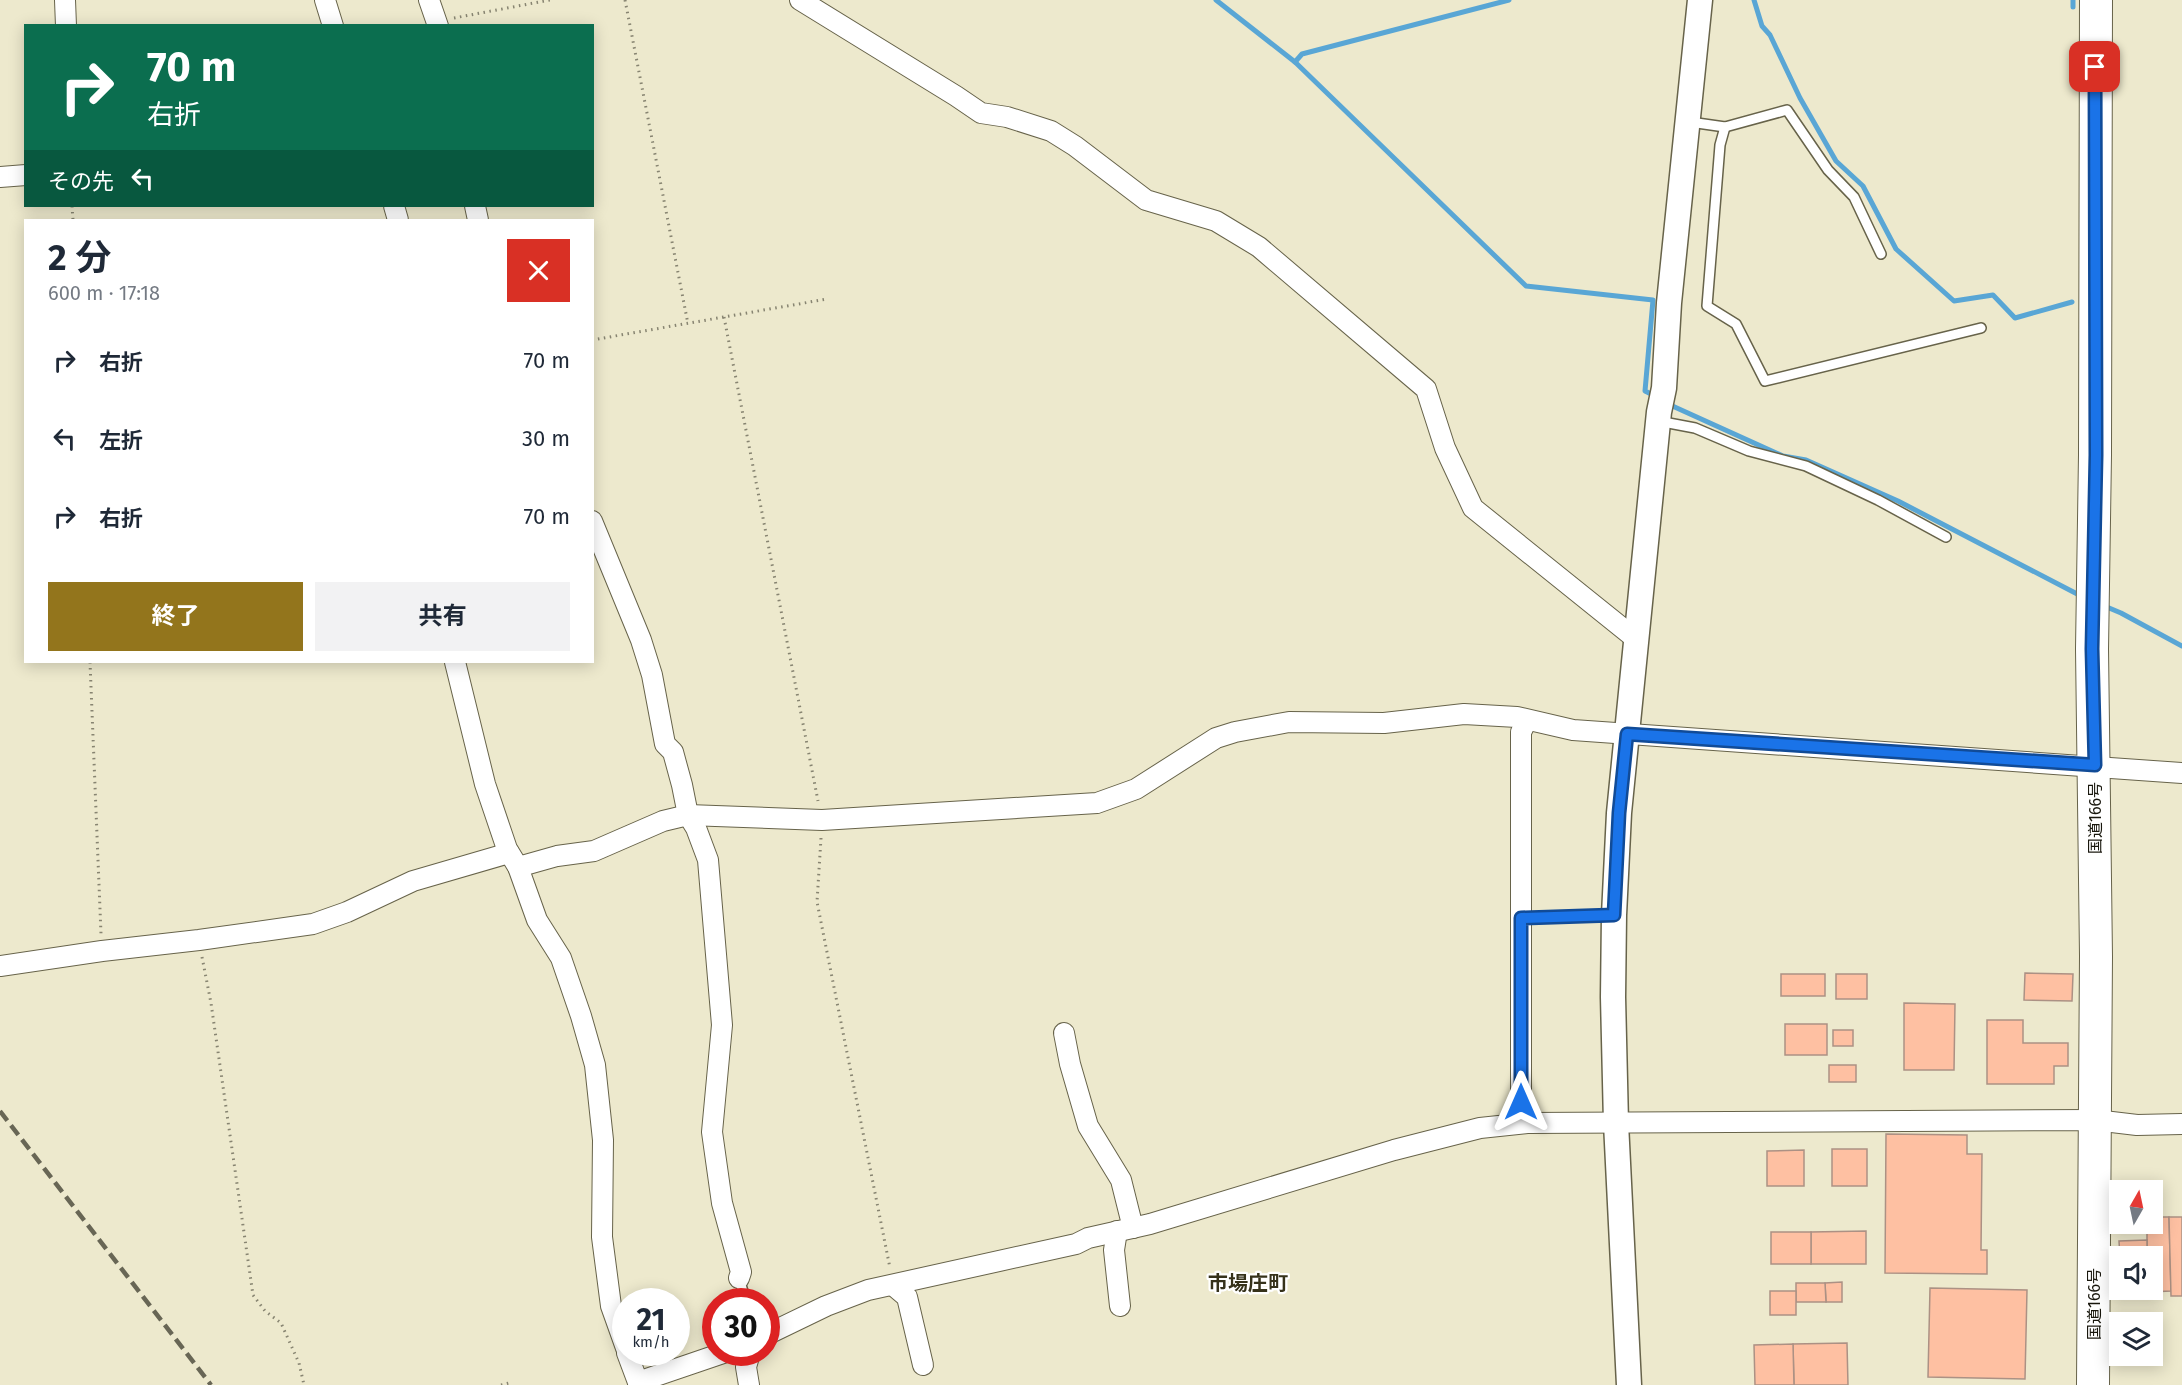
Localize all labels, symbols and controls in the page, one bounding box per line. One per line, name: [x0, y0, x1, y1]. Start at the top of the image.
pin: [2069, 41, 2120, 92]
text: 70 m: [147, 42, 236, 92]
icon: right: [48, 48, 126, 126]
icon: arrive: [2078, 50, 2111, 83]
text: 右折: [147, 99, 201, 131]
icon: left: [126, 162, 159, 195]
text: その先: [48, 168, 114, 195]
text: 2 分: [48, 236, 111, 280]
button: close: [507, 239, 570, 302]
text: 600 m · 17:18: [48, 281, 160, 305]
icon: right: [48, 344, 81, 377]
text: 70 m: [524, 347, 570, 374]
text: 右折: [99, 349, 143, 376]
icon: left: [48, 422, 81, 455]
text: 30 m: [522, 425, 570, 452]
text: 左折: [99, 427, 143, 454]
icon: right: [48, 500, 81, 533]
text: 70 m: [524, 503, 570, 530]
text: 右折: [99, 505, 143, 532]
button: 終了: [48, 582, 303, 651]
button: 共有: [315, 582, 570, 651]
street label: 国道166号: [2086, 782, 2105, 854]
position arrow: [1489, 1070, 1553, 1134]
north arrow: [2109, 1180, 2163, 1234]
map controls: [2109, 1180, 2163, 1366]
button: sound: [2109, 1246, 2163, 1300]
street label: 国道166号: [2085, 1268, 2104, 1340]
district label: 市場庄町: [1208, 1271, 1288, 1295]
speed limit sign: 30: [702, 1288, 780, 1366]
text: 21: [637, 1302, 665, 1338]
button: layers: [2109, 1312, 2163, 1366]
text: km/h: [632, 1333, 670, 1351]

